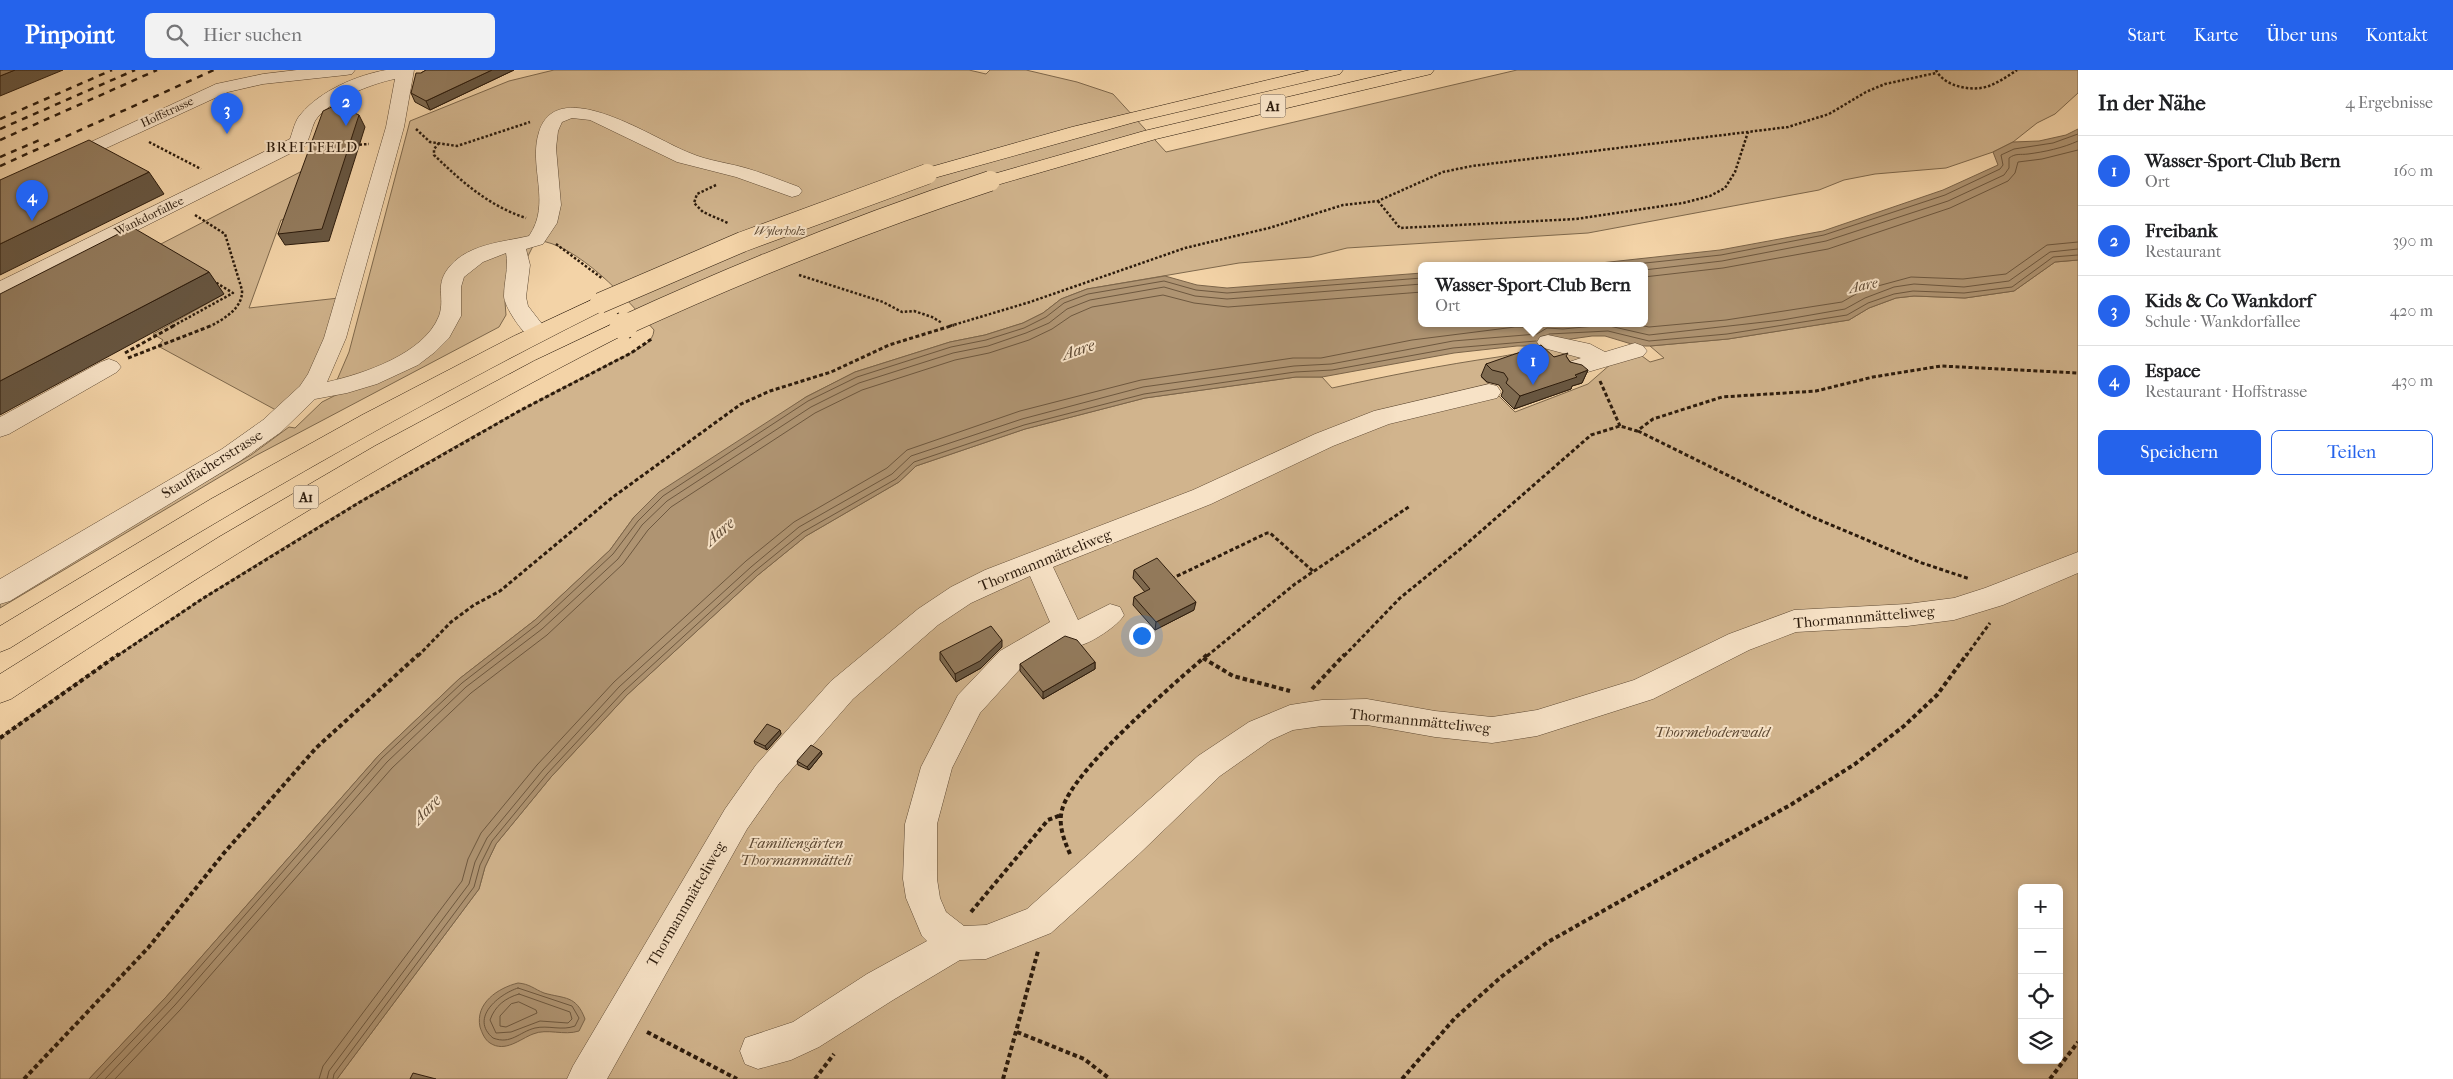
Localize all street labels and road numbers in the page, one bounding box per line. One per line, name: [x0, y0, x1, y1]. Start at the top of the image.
street label: Hoffstrasse: [138, 94, 196, 130]
road number: A1: [1260, 94, 1286, 118]
street label: Wankdorfallee: [111, 193, 186, 239]
street label: Stauffacherstrasse: [158, 425, 266, 502]
road number: A1: [294, 486, 318, 508]
street label: Thormannmätteliweg: [976, 525, 1115, 595]
street label: Thormannmätteliweg: [1793, 602, 1936, 632]
street label: Thormannmätteliweg: [1349, 705, 1492, 737]
street label: Thormannmätteliweg: [643, 837, 730, 970]

